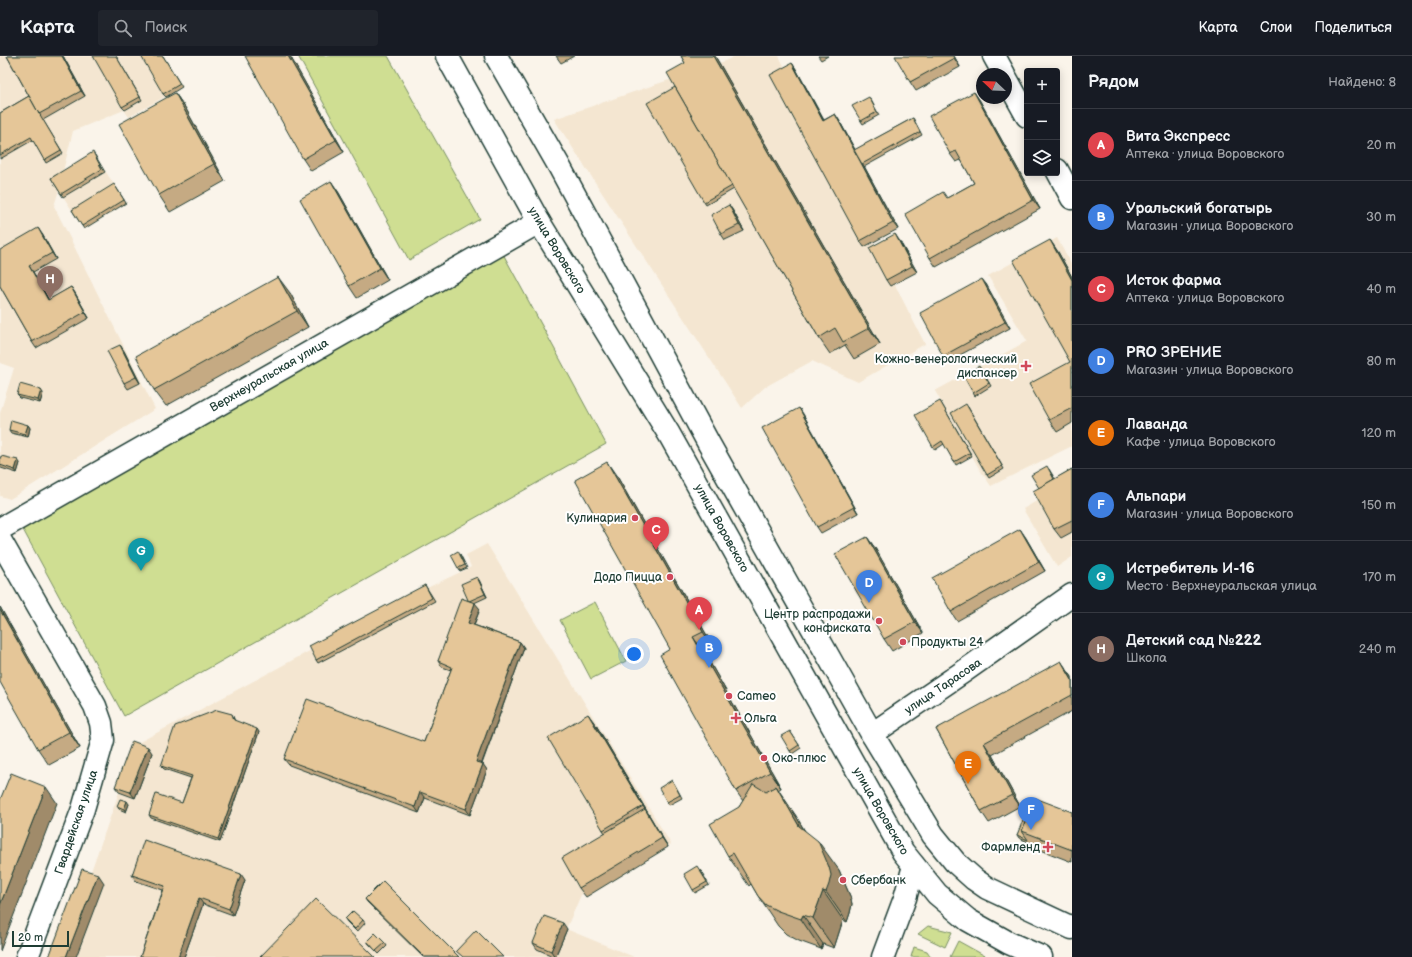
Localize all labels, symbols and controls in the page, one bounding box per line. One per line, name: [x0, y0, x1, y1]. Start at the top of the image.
search box: [98, 10, 378, 46]
text: Карта: [20, 16, 74, 39]
icon: search: [112, 17, 134, 39]
text: Поиск: [144, 18, 187, 37]
text: Карта: [1198, 19, 1238, 36]
text: Слои: [1260, 19, 1292, 36]
text: Поделиться: [1314, 19, 1392, 36]
north arrow: [976, 68, 1012, 104]
map controls: [1024, 68, 1060, 176]
button: +: [1024, 68, 1060, 104]
text: Рядом: [1088, 72, 1139, 92]
text: Найдено: 8: [1328, 74, 1396, 90]
button: −: [1024, 104, 1060, 140]
text: Вита Экспресс: [1126, 127, 1230, 146]
text: A: [1097, 137, 1105, 153]
text: 20 m: [1366, 137, 1396, 153]
button: layers: [1024, 140, 1060, 176]
text: Аптека · улица Воровского: [1126, 146, 1284, 162]
text: Уральский богатырь: [1126, 199, 1272, 218]
street label: улица Воровского: [525, 204, 588, 296]
text: B: [1096, 209, 1106, 225]
text: 30 m: [1366, 209, 1396, 225]
text: Магазин · улица Воровского: [1126, 218, 1293, 234]
pin: H: [37, 266, 63, 299]
text: Исток фарма: [1126, 271, 1221, 290]
text: C: [1096, 281, 1106, 297]
text: 40 m: [1366, 281, 1396, 297]
text: Аптека · улица Воровского: [1126, 290, 1284, 306]
street label: Верхнеуральская улица: [207, 335, 331, 415]
text: PRO ЗРЕНИЕ: [1126, 343, 1222, 362]
place label: Кожно-венерологический диспансер: [875, 352, 1017, 381]
text: D: [1096, 353, 1106, 369]
text: 80 m: [1367, 353, 1396, 369]
marker: Кожно-венерологический диспансер: [1020, 360, 1032, 372]
text: Магазин · улица Воровского: [1126, 362, 1293, 378]
text: Лаванда: [1126, 415, 1187, 434]
text: E: [1097, 425, 1105, 441]
text: 120 m: [1361, 425, 1396, 441]
text: Кафе · улица Воровского: [1126, 434, 1276, 450]
street label: улица Воровского: [691, 481, 752, 575]
text: Альпари: [1126, 487, 1186, 506]
text: F: [1097, 497, 1105, 513]
text: 150 m: [1362, 497, 1396, 513]
text: Магазин · улица Воровского: [1126, 506, 1293, 522]
place label: Кулинария: [566, 511, 627, 526]
marker: Кулинария: [630, 513, 640, 523]
pin: C: [643, 517, 669, 550]
pin: G: [128, 538, 154, 571]
text: Истребитель И-16: [1126, 559, 1255, 578]
text: G: [1096, 569, 1106, 585]
text: 170 m: [1363, 569, 1396, 585]
place label: Додо Пицца: [594, 570, 662, 585]
pin: D: [856, 570, 882, 603]
marker: Додо Пицца: [665, 572, 675, 582]
text: Место · Верхнеуральская улица: [1126, 578, 1317, 594]
pin: A: [686, 597, 712, 630]
place label: Центр распродажи конфиската: [764, 607, 871, 636]
marker: Центр распродажи конфиската: [874, 616, 884, 626]
text: Детский сад №222: [1126, 631, 1262, 650]
pin: B: [696, 635, 722, 668]
place label: Продукты 24: [911, 635, 984, 650]
marker: Продукты 24: [898, 637, 908, 647]
text: H: [1096, 641, 1106, 657]
text: 240 m: [1359, 641, 1396, 657]
your location: [624, 644, 644, 664]
text: Школа: [1126, 650, 1167, 666]
street label: улица Тарасова: [902, 655, 985, 718]
place label: Cameo: [737, 689, 776, 704]
marker: Cameo: [724, 691, 734, 701]
place label: Ольга: [744, 711, 777, 726]
marker: Ольга: [731, 713, 741, 723]
place label: Око-плюс: [772, 751, 826, 766]
pin: E: [955, 751, 981, 784]
marker: Око-плюс: [759, 753, 769, 763]
street label: улица Воровского: [849, 765, 912, 858]
street label: Гвардейская улица: [52, 768, 101, 876]
pin: F: [1018, 797, 1044, 830]
place label: Фармленд: [981, 840, 1041, 855]
marker: Фармленд: [1043, 842, 1053, 852]
place label: Сбербанк: [851, 873, 907, 888]
marker: Сбербанк: [838, 875, 848, 885]
scale bar: [12, 929, 69, 948]
text: 20 m: [18, 931, 43, 944]

